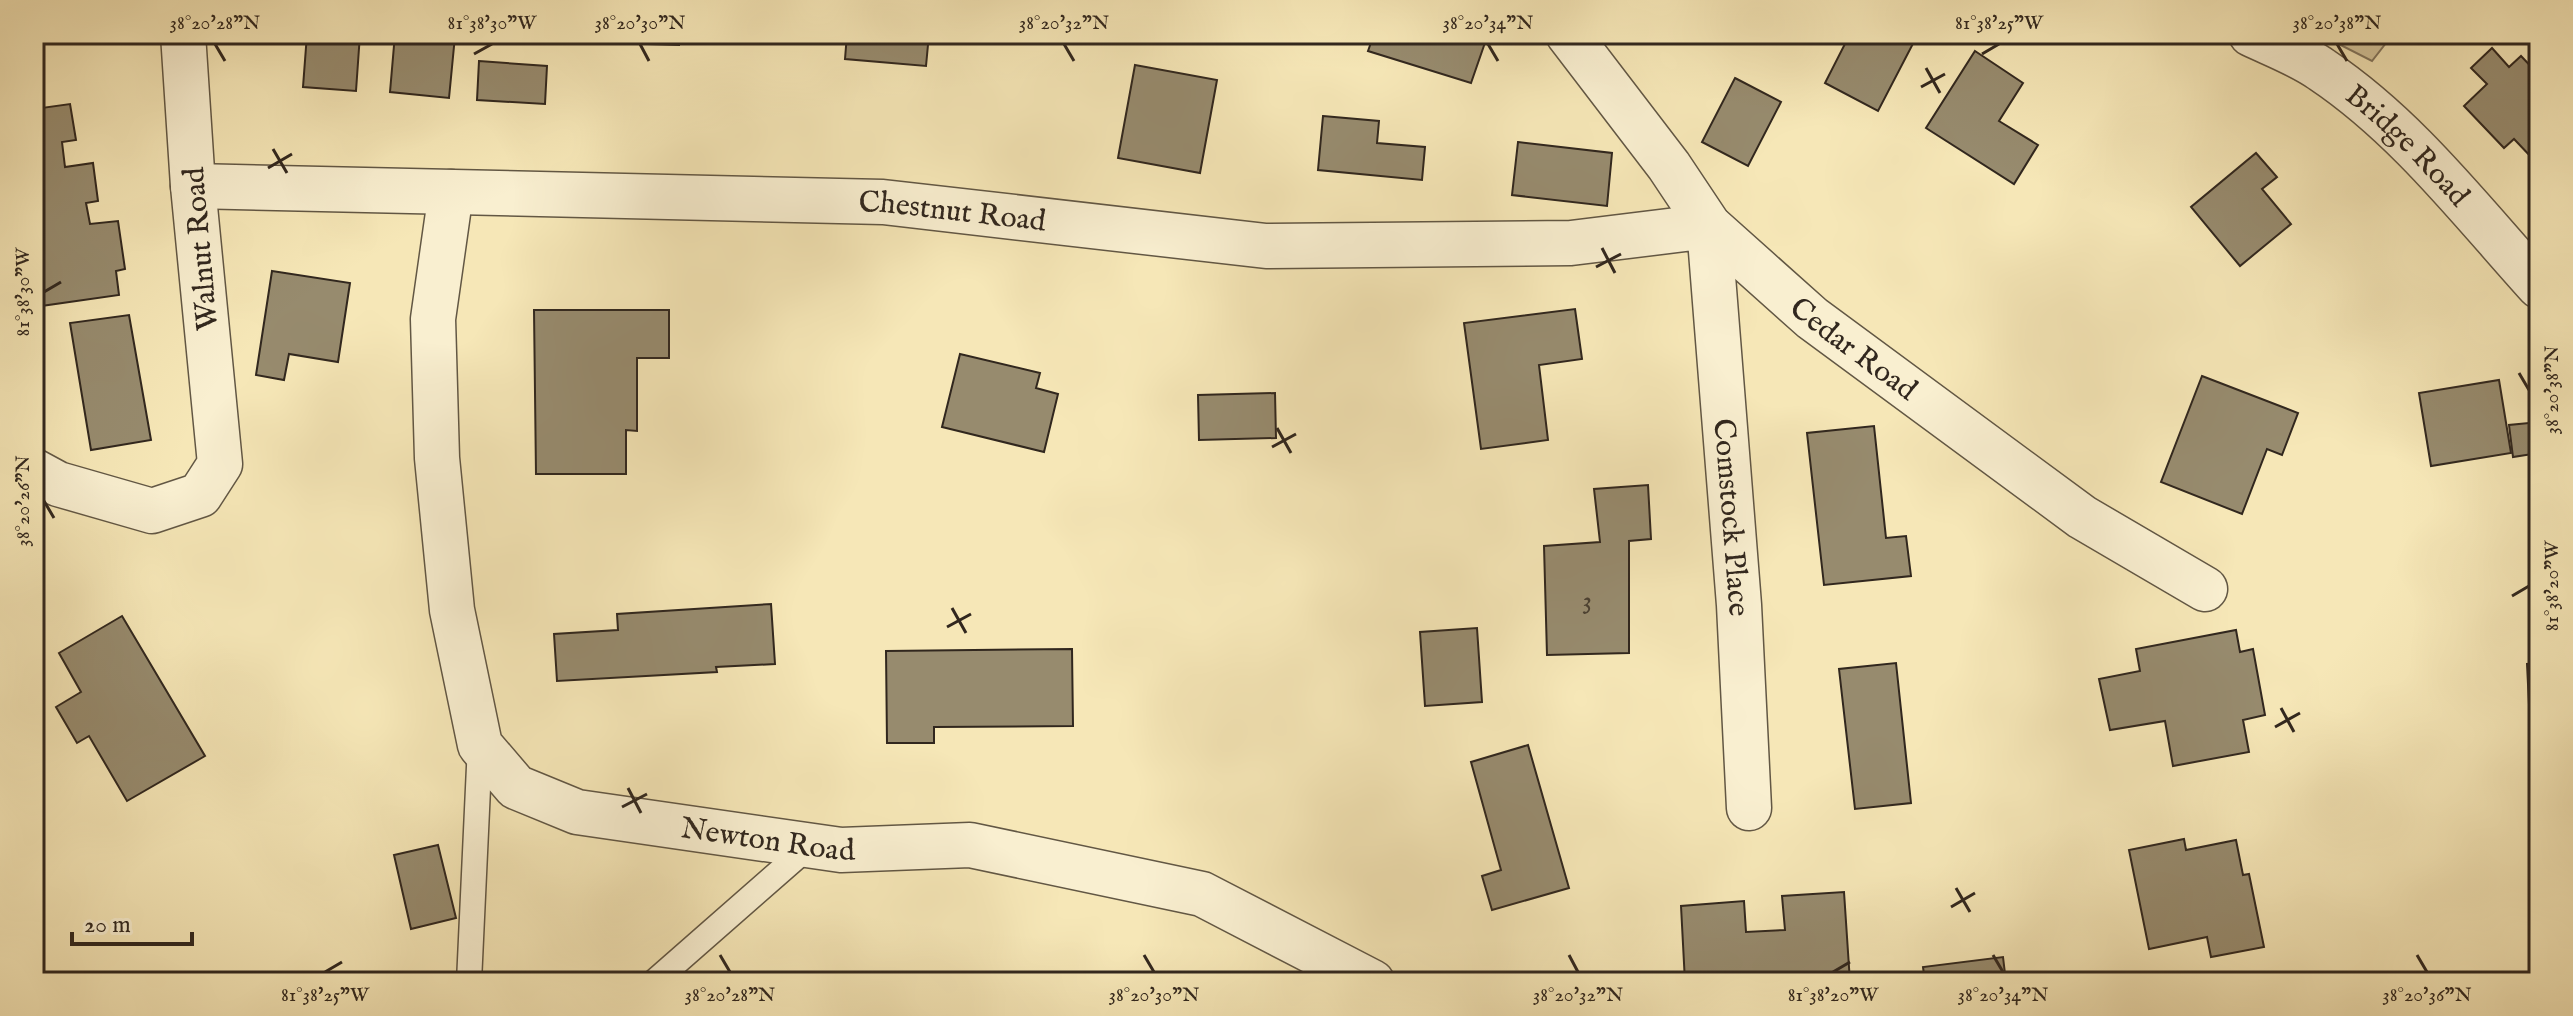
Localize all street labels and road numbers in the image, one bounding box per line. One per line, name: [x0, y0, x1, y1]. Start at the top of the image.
street label: Bridge Road: [2337, 77, 2477, 216]
street label: Walnut Road: [176, 165, 228, 332]
street label: Chestnut Road: [858, 184, 1049, 242]
street label: Cedar Road: [1781, 290, 1925, 410]
street label: Comstock Place: [1703, 417, 1757, 617]
street label: Newton Road: [678, 810, 857, 871]

